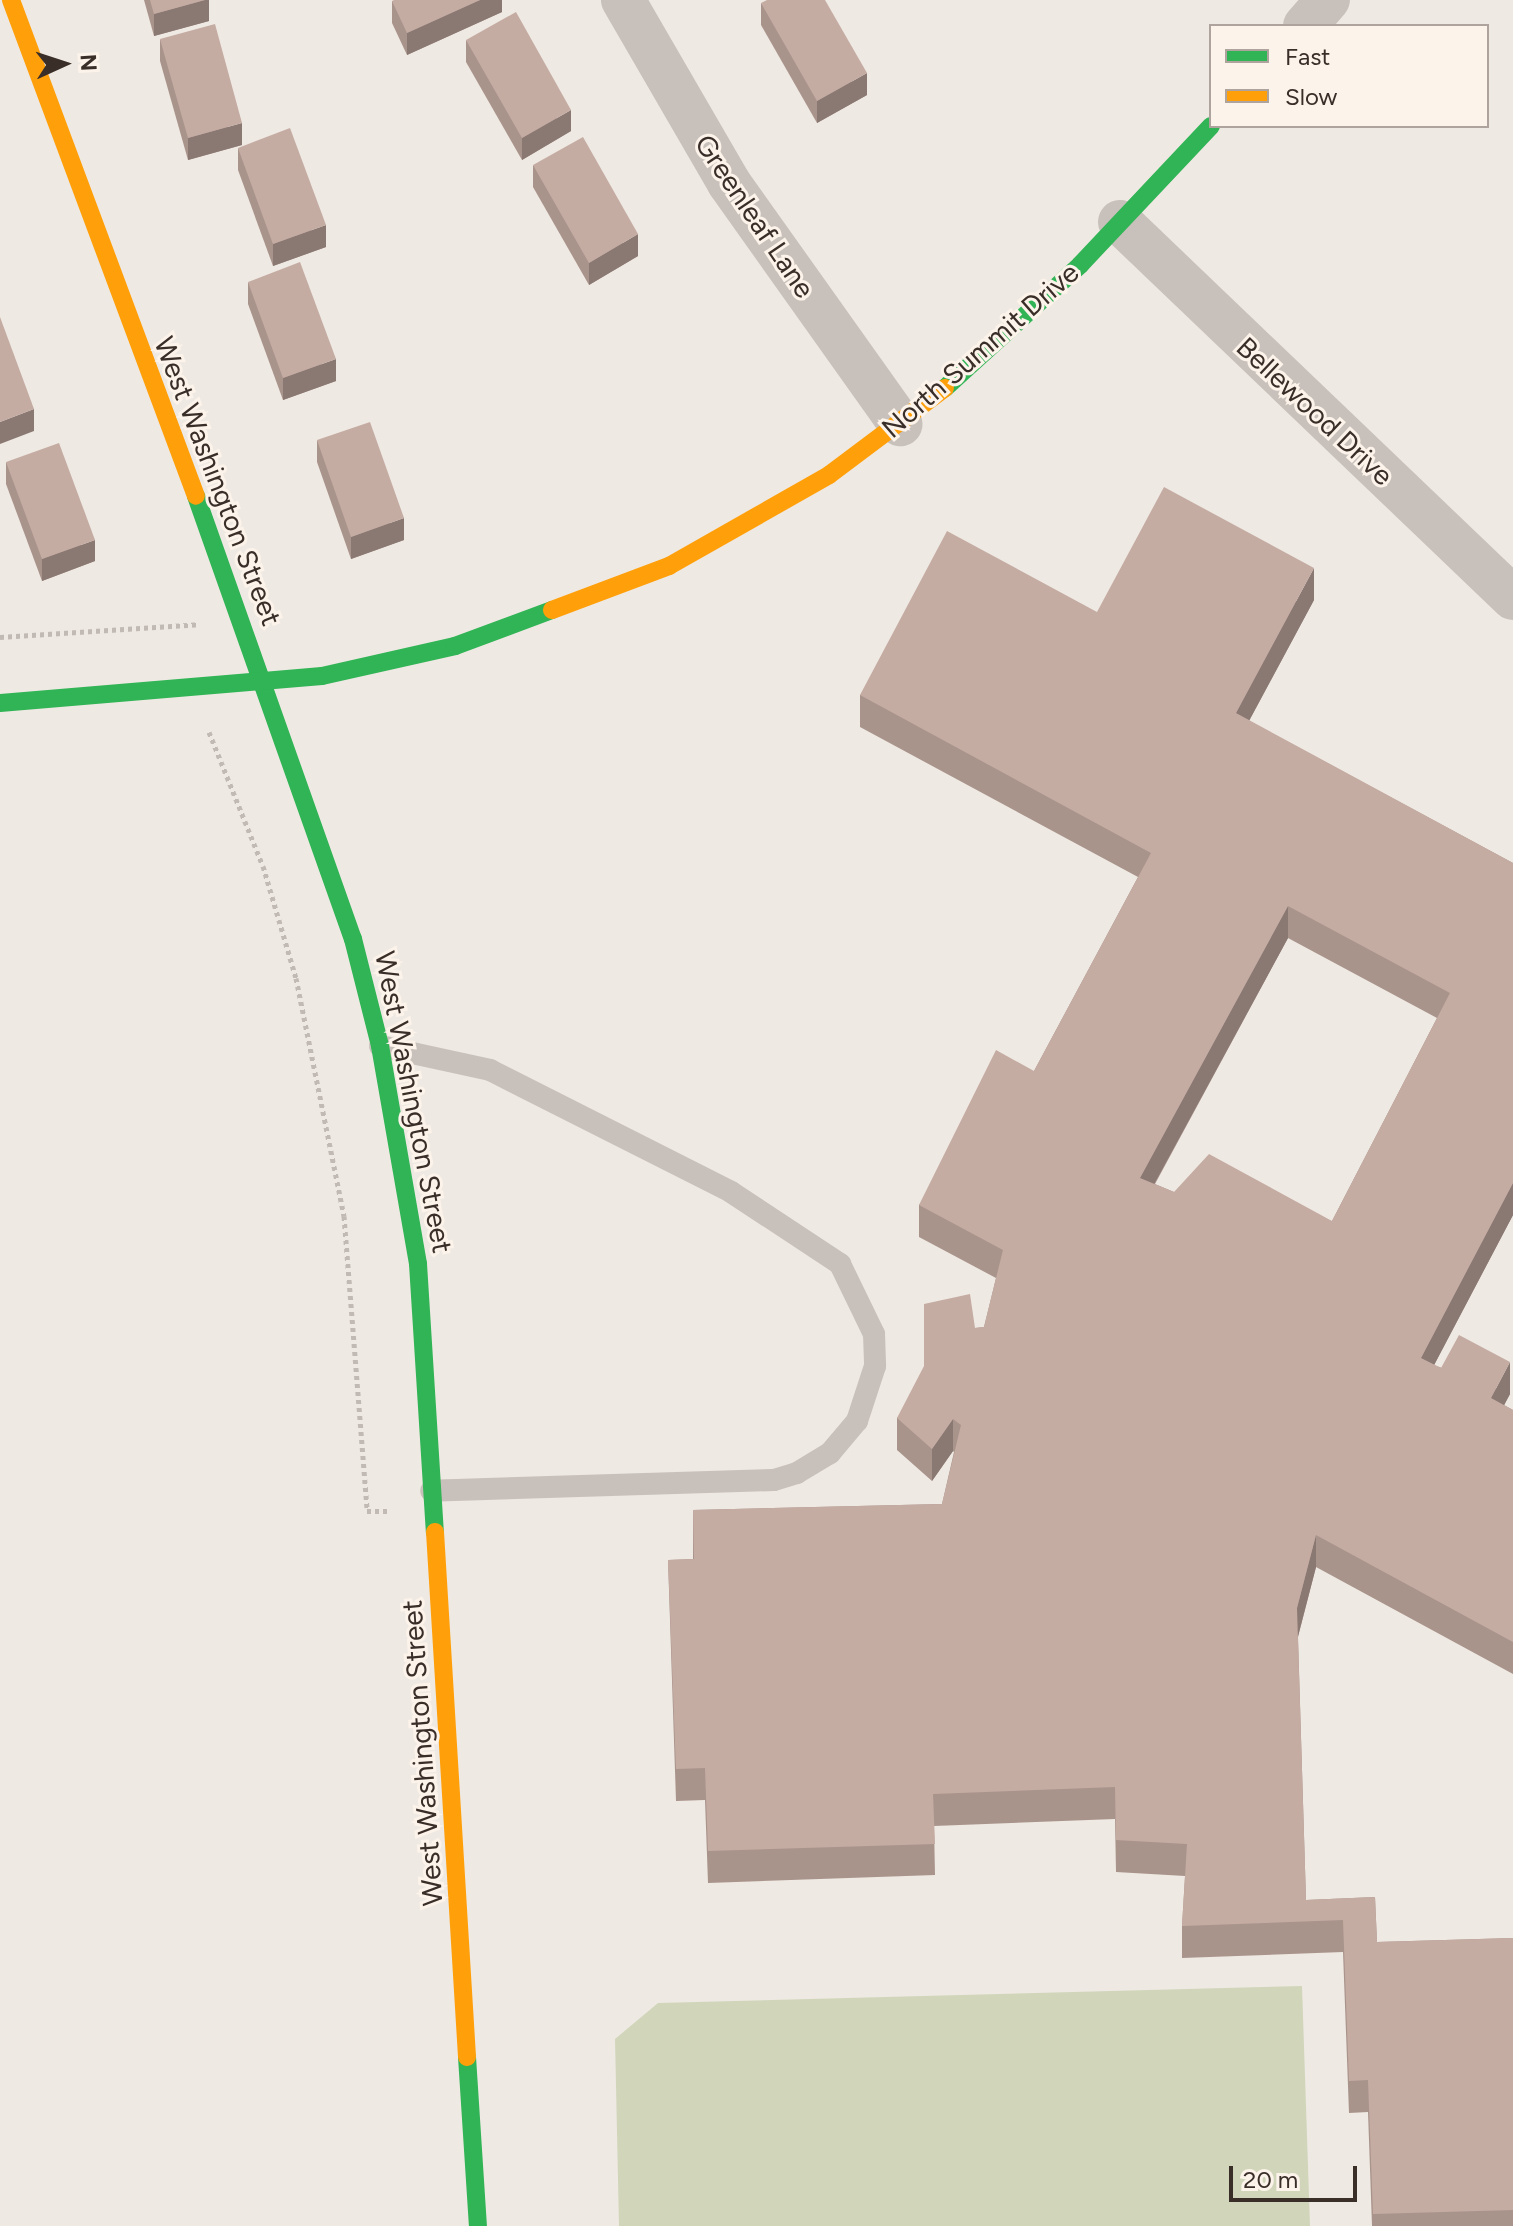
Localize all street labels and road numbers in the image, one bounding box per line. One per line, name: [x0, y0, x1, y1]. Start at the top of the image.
street label: Greenleaf Lane: [688, 128, 822, 304]
street label: North Summit Drive: [875, 255, 1085, 445]
street label: Bellewood Drive: [1230, 330, 1400, 492]
street label: West Washington Street: [147, 332, 289, 630]
street label: West Washington Street: [368, 948, 460, 1256]
street label: West Washington Street: [395, 1599, 449, 1907]

